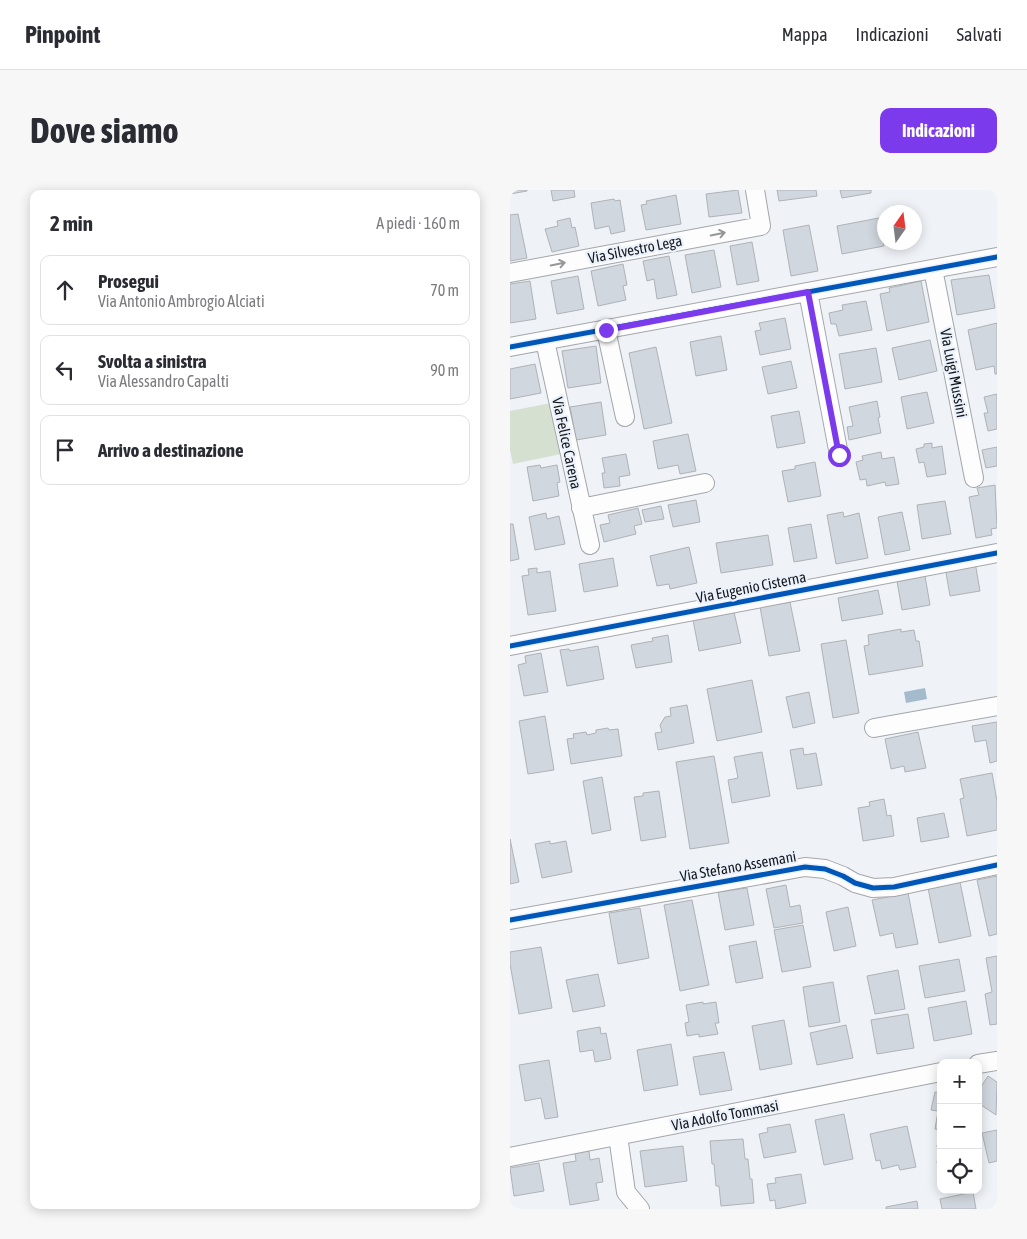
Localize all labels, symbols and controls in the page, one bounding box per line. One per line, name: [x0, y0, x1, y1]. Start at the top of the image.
text: Pinpoint: [25, 21, 100, 48]
text: Mappa: [782, 24, 828, 45]
text: Indicazioni: [856, 24, 929, 45]
text: Salvati: [957, 24, 1002, 45]
button: Indicazioni: [880, 108, 997, 153]
text: Dove siamo: [30, 110, 179, 150]
north arrow: [877, 205, 922, 250]
text: 2 min: [50, 211, 93, 235]
text: A piedi · 160 m: [376, 214, 460, 232]
one-way arrow: [709, 228, 725, 238]
street label: Via Silvestro Lega: [587, 232, 683, 266]
one-way arrow: [550, 259, 566, 268]
text: Prosegui: [98, 270, 159, 292]
icon: ahead: [51, 276, 79, 304]
text: 70 m: [430, 281, 459, 299]
text: Via Antonio Ambrogio Alciati: [98, 292, 265, 310]
route end: [595, 319, 618, 342]
street label: Via Luigi Mussini: [937, 327, 971, 419]
text: Svolta a sinistra: [98, 350, 207, 372]
icon: left: [51, 356, 79, 384]
text: 90 m: [430, 361, 459, 379]
text: Via Alessandro Capalti: [98, 372, 229, 390]
street label: Via Felice Carena: [549, 396, 585, 490]
icon: arrive: [51, 436, 79, 464]
text: Arrivo a destinazione: [98, 439, 244, 461]
route start: [828, 444, 851, 467]
street label: Via Eugenio Cisterna: [695, 568, 807, 606]
street label: Via Stefano Assemani: [678, 847, 798, 885]
map controls: [937, 1059, 982, 1194]
button: +: [937, 1059, 982, 1104]
street label: Via Adolfo Tommasi: [670, 1096, 780, 1134]
button: −: [937, 1104, 982, 1149]
button: locate: [937, 1149, 982, 1194]

